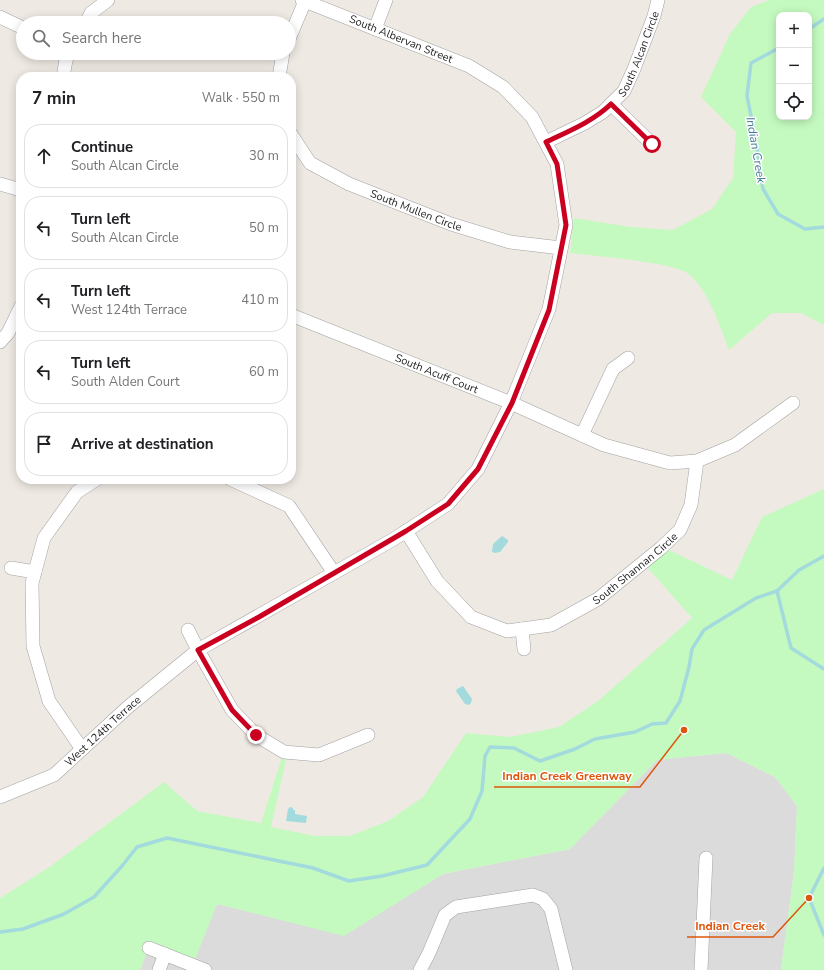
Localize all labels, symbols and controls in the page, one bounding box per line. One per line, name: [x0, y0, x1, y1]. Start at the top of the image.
street label: South Alcan Circle: [615, 10, 662, 100]
street label: South Albervan Street: [347, 11, 455, 67]
map controls: [776, 12, 812, 120]
button: +: [776, 12, 812, 48]
search box: [16, 16, 296, 60]
icon: search: [30, 27, 52, 49]
text: Search here: [62, 28, 142, 48]
button: −: [776, 48, 812, 84]
button: locate: [776, 84, 812, 120]
text: 7 min: [32, 87, 76, 110]
text: Walk · 550 m: [202, 89, 280, 107]
water label: Indian Creek: [742, 116, 770, 185]
route start: [643, 135, 661, 153]
text: Continue: [71, 137, 133, 157]
icon: ahead: [33, 145, 55, 167]
text: 30 m: [249, 147, 279, 165]
text: South Alcan Circle: [71, 157, 179, 175]
street label: South Mullen Circle: [368, 186, 464, 234]
text: Turn left: [71, 209, 130, 229]
icon: left: [33, 217, 55, 239]
text: 50 m: [249, 219, 279, 237]
text: South Alcan Circle: [71, 229, 179, 247]
text: Turn left: [71, 281, 130, 301]
icon: left: [33, 289, 55, 311]
text: 410 m: [241, 291, 279, 309]
text: West 124th Terrace: [71, 301, 187, 319]
street label: South Acuff Court: [393, 350, 481, 397]
text: Turn left: [71, 353, 130, 373]
icon: left: [33, 361, 55, 383]
text: 60 m: [249, 363, 279, 381]
text: South Alden Court: [71, 373, 180, 391]
icon: arrive: [33, 433, 55, 455]
text: Arrive at destination: [71, 434, 214, 454]
street label: South Shannan Circle: [590, 529, 681, 608]
street label: West 124th Terrace: [61, 692, 144, 769]
route end: [247, 726, 265, 744]
callout: Indian Creek Greenway: [494, 763, 640, 787]
text: Indian Creek Greenway: [502, 768, 632, 784]
callout: Indian Creek: [687, 913, 773, 937]
text: Indian Creek: [695, 918, 765, 934]

